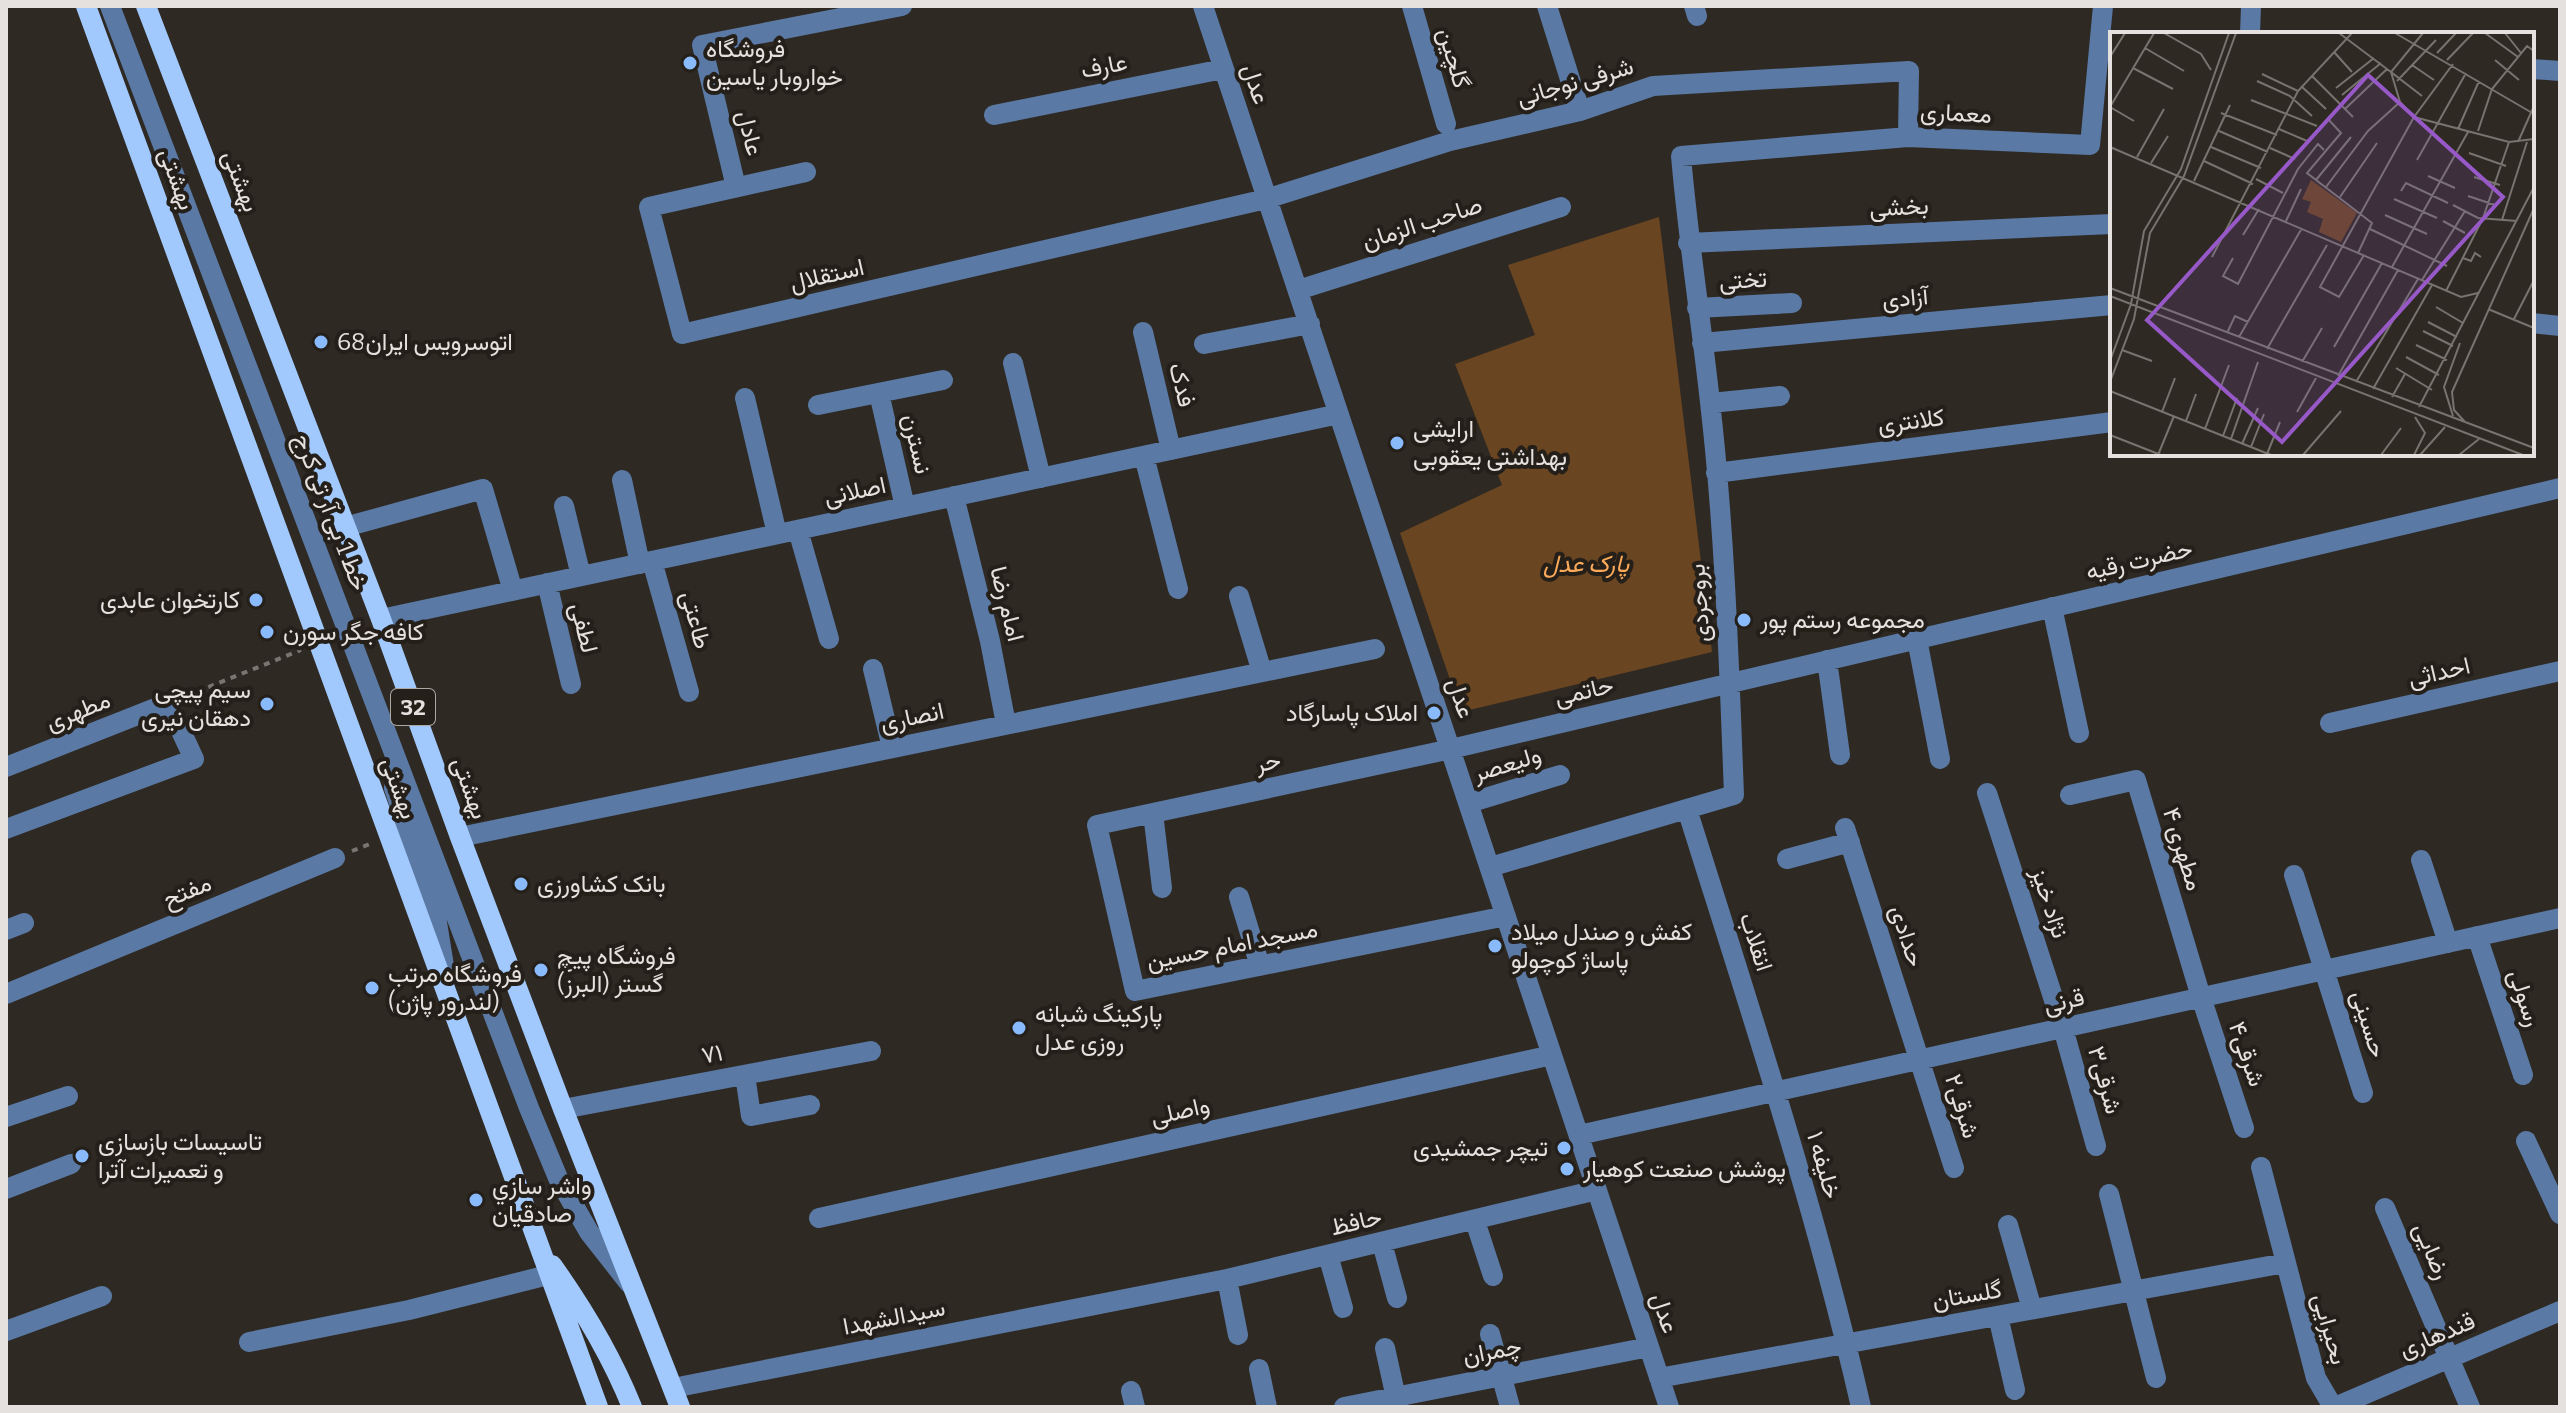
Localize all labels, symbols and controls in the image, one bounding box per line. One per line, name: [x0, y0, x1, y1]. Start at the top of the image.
street label: گلچین: [1430, 25, 1476, 92]
inset map: [2110, 32, 2534, 456]
place label: فروشگاه خواروبار یاسین: [706, 35, 843, 92]
street label: عارف: [1079, 48, 1130, 85]
street label: شرفی نوجانی: [1513, 52, 1637, 113]
marker: فروشگاه خواروبار یاسین: [681, 54, 699, 72]
street label: عدل: [1236, 60, 1276, 108]
street label: معماری: [1919, 97, 1993, 130]
street label: عادل: [731, 107, 769, 159]
street label: بهشتی: [152, 144, 201, 214]
street label: بهشتى: [216, 146, 265, 216]
street label: صاحب الزمان: [1358, 190, 1486, 257]
street label: بخشی: [1869, 191, 1929, 223]
street label: استقلال: [787, 253, 867, 297]
street label: تختی: [1718, 265, 1768, 295]
street label: آزادی: [1881, 282, 1932, 315]
place label: اتوسرویس ایران68: [337, 328, 513, 357]
marker: اتوسرویس ایران68: [312, 333, 330, 351]
street label: فدک: [1163, 360, 1201, 410]
street label: کلانتری: [1876, 403, 1946, 440]
street label: نسترن: [896, 411, 937, 477]
place label: ارایشی بهداشتی یعقوبی: [1413, 415, 1567, 472]
street label: خط 1 بی آر تی کرج: [286, 430, 374, 595]
marker: ارایشی بهداشتی یعقوبی: [1388, 434, 1406, 452]
street label: اصلانی: [822, 471, 888, 511]
street label: حضرت رقیه: [2083, 534, 2195, 587]
park label: پارک عدل: [1543, 550, 1630, 580]
street label: بروجردی: [1682, 563, 1717, 643]
street label: امام رضا: [982, 564, 1030, 645]
place label: کارتخوان عابدی: [100, 586, 240, 615]
street label: طاعتی: [675, 588, 717, 652]
marker: کارتخوان عابدی: [247, 591, 265, 609]
street label: لطفی: [564, 600, 604, 656]
place label: مجموعه رستم پور: [1759, 606, 1925, 636]
marker: مجموعه رستم پور: [1735, 611, 1753, 629]
place label: کافه جگر سورن: [283, 618, 424, 647]
marker: کافه جگر سورن: [258, 623, 276, 641]
street label: احداثی: [2405, 651, 2473, 693]
street label: حاتمی: [1552, 671, 1616, 711]
street label: عدل: [1441, 674, 1481, 722]
place label: سیم پیچی دهقان نیری: [141, 676, 251, 733]
street label: مطهری: [42, 685, 115, 737]
road number: 32: [391, 689, 435, 725]
marker: سیم پیچی دهقان نیری: [258, 695, 276, 713]
street label: انصاری: [878, 697, 947, 738]
place label: املاک پاسارگاد: [1286, 699, 1418, 729]
marker: املاک پاسارگاد: [1425, 704, 1443, 722]
street label: ولیعصر: [1469, 740, 1545, 789]
street label: حر: [1252, 746, 1284, 780]
street label: بهشتی: [374, 753, 423, 823]
street label: بهشتى: [445, 753, 494, 823]
street label: مطهری ۴: [2156, 804, 2209, 894]
street label: نژاد خیز: [2024, 864, 2074, 942]
street label: مفتح: [159, 869, 216, 916]
place label: بانک کشاورزی: [537, 870, 665, 899]
marker: بانک کشاورزی: [512, 875, 530, 893]
street label: حدادی: [1884, 902, 1930, 970]
street label: انقلاب: [1733, 909, 1779, 975]
street label: مسجد امام حسین: [1144, 915, 1320, 977]
place label: کفش و صندل میلاد پاساژ کوچولو: [1511, 918, 1692, 976]
marker: کفش و صندل میلاد پاساژ کوچولو: [1486, 937, 1504, 955]
place label: فروشگاه پیچ گستر (البرز): [557, 942, 676, 999]
place label: فروشگاه مرتب (لندرور پاژن): [388, 960, 522, 1018]
marker: فروشگاه پیچ گستر (البرز): [532, 961, 550, 979]
street label: رسولی: [2502, 966, 2547, 1030]
marker: فروشگاه مرتب (لندرور پاژن): [363, 979, 381, 997]
street label: قرنی: [2041, 983, 2087, 1020]
street label: حسینی: [2346, 987, 2392, 1061]
place label: پارکینگ شبانه روزی عدل: [1035, 1000, 1162, 1057]
street label: ۴شرقی: [2222, 1018, 2271, 1090]
marker: پارکینگ شبانه روزی عدل: [1010, 1019, 1028, 1037]
street label: ۷۱: [699, 1038, 725, 1070]
street label: ۳شرقی: [2081, 1043, 2128, 1117]
street label: ۲شرقی: [1938, 1071, 1985, 1142]
street label: واصلی: [1148, 1091, 1212, 1132]
place label: تاسیسات بازسازی و تعمیرات آترا: [98, 1128, 262, 1185]
street label: خلیفه ۱: [1801, 1128, 1847, 1202]
place label: تیچر جمشیدی: [1413, 1134, 1548, 1164]
marker: تیچر جمشیدی: [1555, 1139, 1573, 1157]
marker: تاسیسات بازسازی و تعمیرات آترا: [73, 1147, 91, 1165]
place label: پوشش صنعت کوهیار: [1582, 1155, 1786, 1185]
marker: پوشش صنعت کوهیار: [1558, 1160, 1576, 1178]
place label: واشر سازي صادقیان: [492, 1172, 592, 1228]
marker: واشر سازي صادقیان: [467, 1191, 485, 1209]
street label: حافظ: [1328, 1203, 1384, 1241]
street label: رضایی: [2407, 1218, 2456, 1284]
street label: گلستان: [1930, 1275, 2004, 1315]
street label: عدل: [1645, 1289, 1685, 1337]
street label: بحیرایی: [2306, 1290, 2353, 1368]
street label: سیدالشهدا: [841, 1293, 948, 1342]
street label: قندهاری: [2395, 1306, 2480, 1364]
street label: چمران: [1460, 1332, 1524, 1372]

